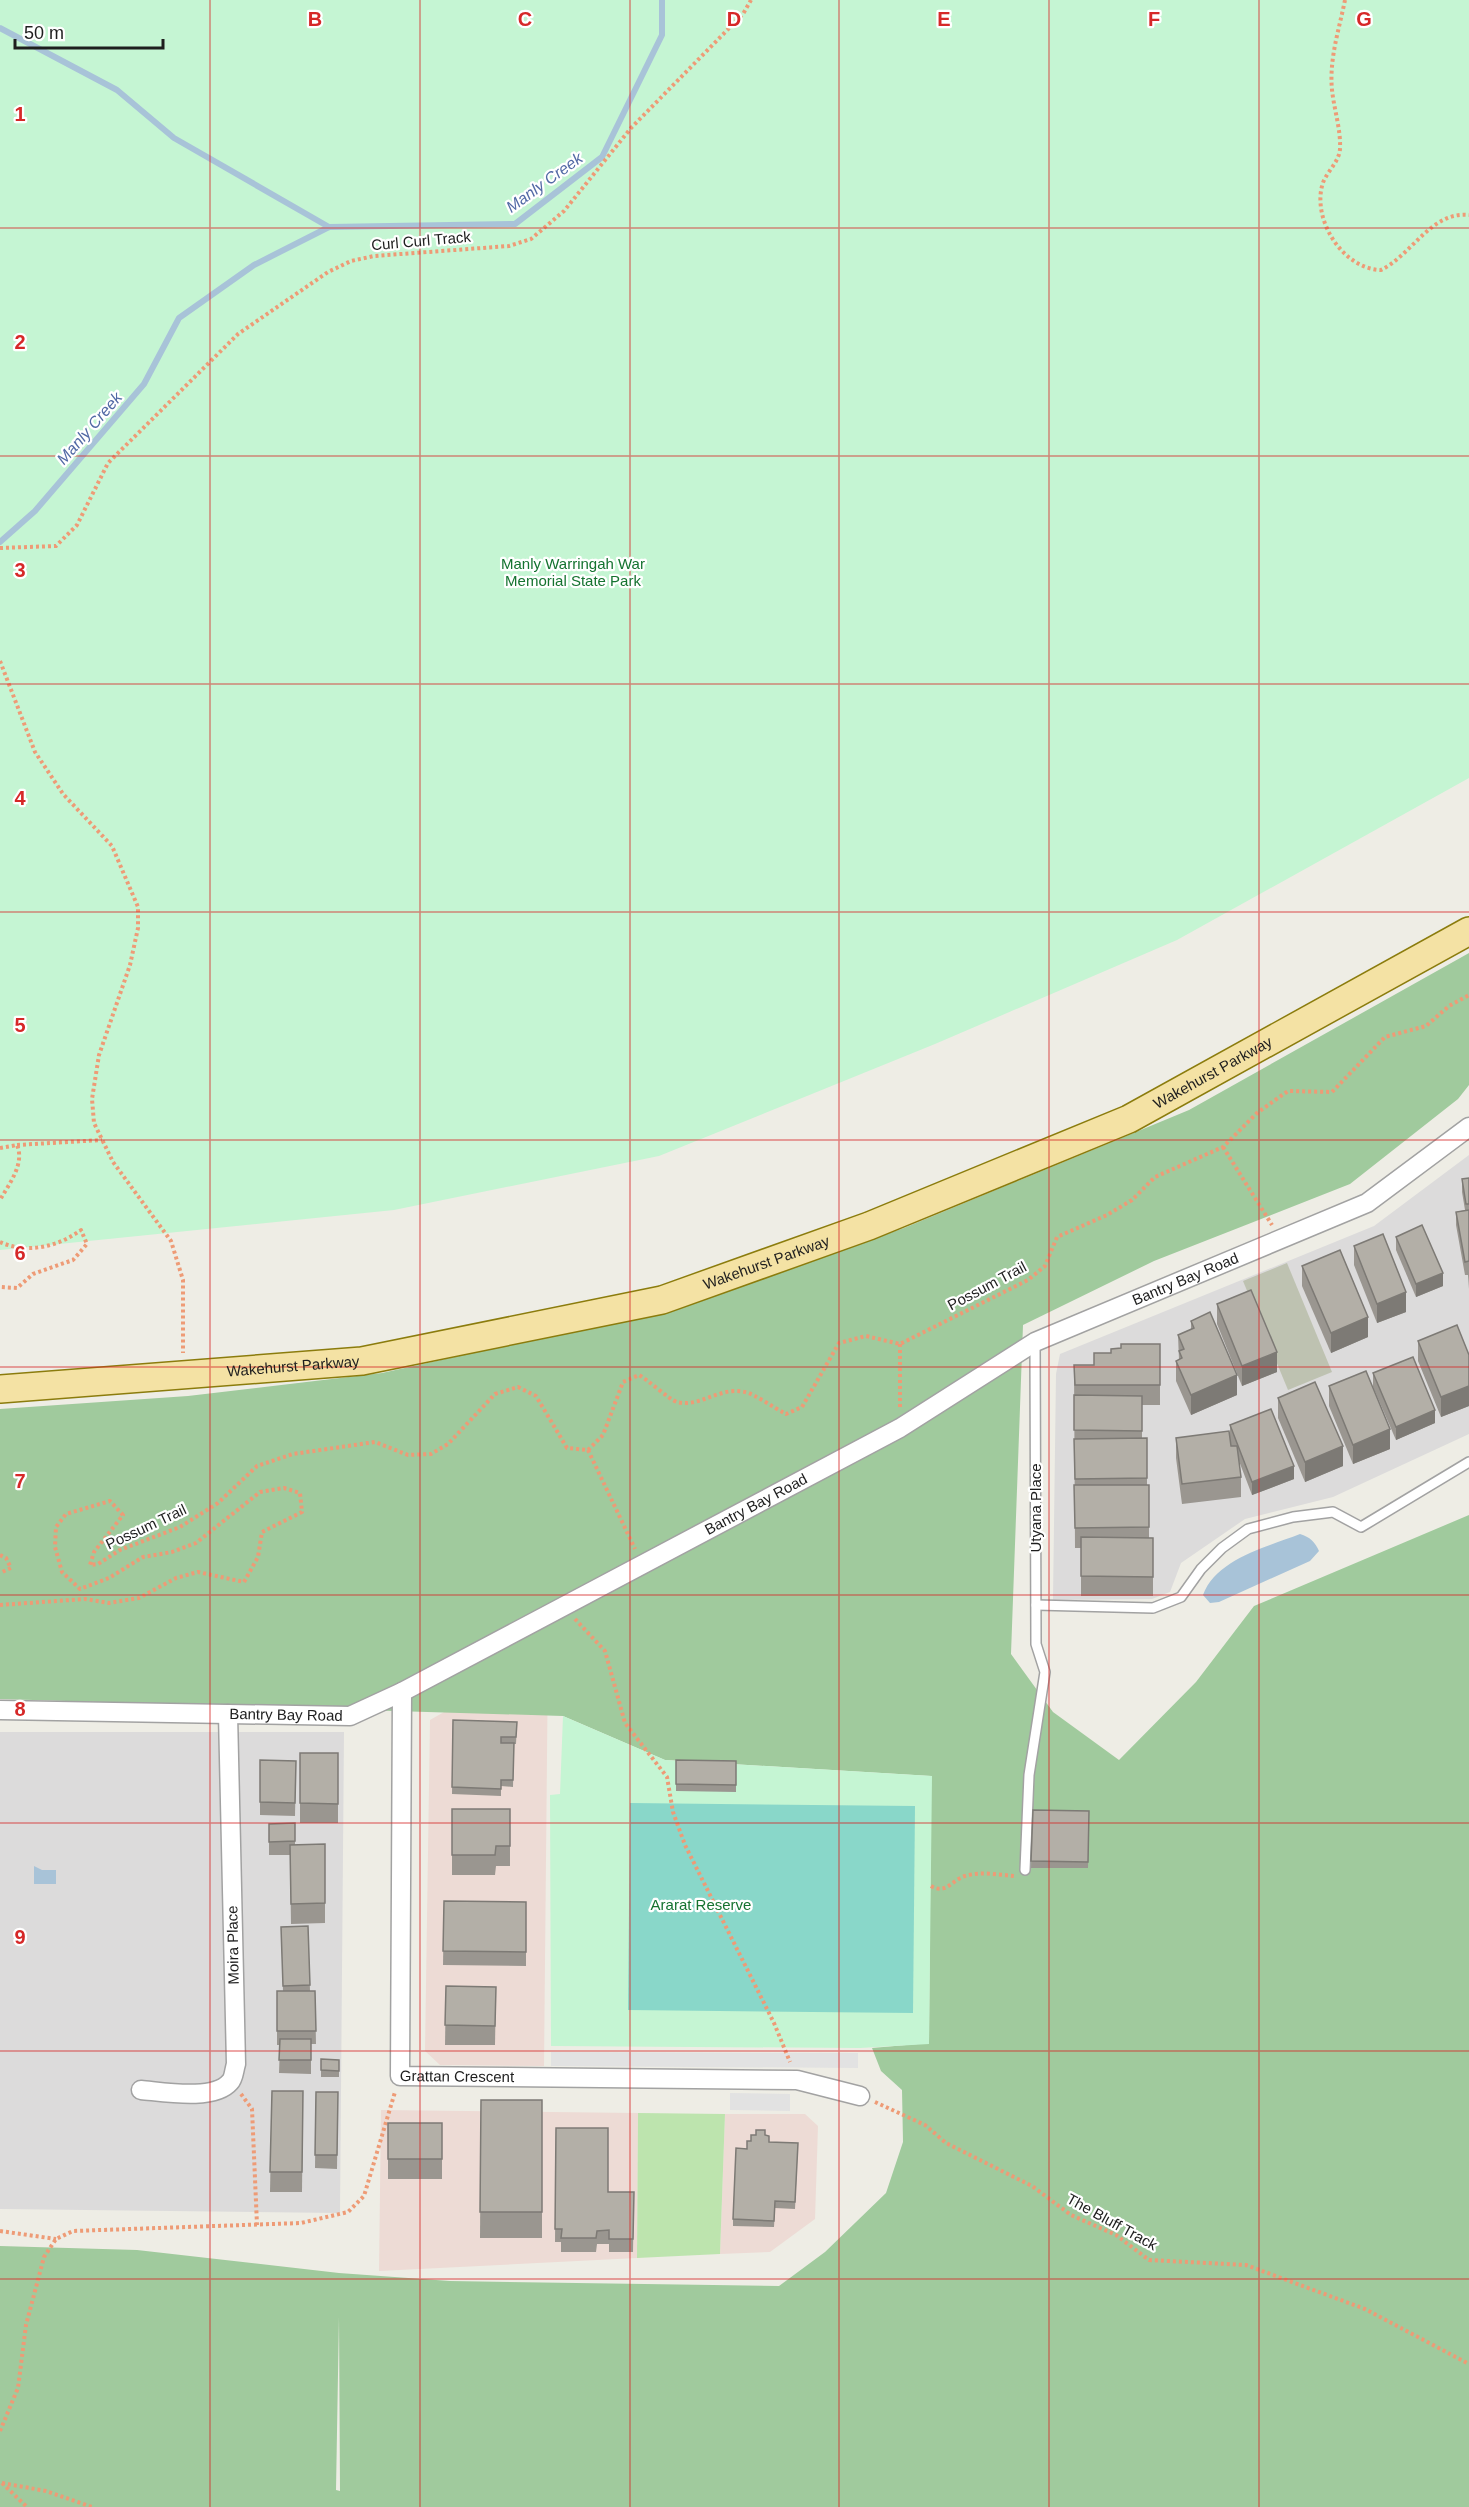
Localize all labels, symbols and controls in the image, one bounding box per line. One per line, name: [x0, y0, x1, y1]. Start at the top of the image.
text: B: [308, 8, 322, 30]
text: C: [518, 8, 532, 30]
text: D: [727, 8, 741, 30]
text: E: [937, 8, 951, 30]
text: F: [1148, 8, 1160, 30]
text: G: [1356, 8, 1372, 30]
scale bar: [15, 12, 164, 50]
text: 50 m: [24, 23, 64, 43]
text: 1: [14, 103, 26, 125]
water label: Manly Creek: [503, 149, 586, 216]
street label: Curl Curl Track: [370, 228, 472, 253]
text: 2: [14, 331, 26, 353]
water label: Manly Creek: [54, 388, 126, 468]
park label: Manly Warringah War Memorial State Park: [501, 555, 645, 589]
text: 3: [14, 559, 26, 581]
text: 4: [14, 787, 26, 809]
text: 5: [14, 1014, 26, 1036]
street label: Wakehurst Parkway: [1150, 1032, 1275, 1112]
street label: Wakehurst Parkway: [701, 1232, 832, 1293]
text: 6: [14, 1242, 26, 1264]
street label: Bantry Bay Road: [1130, 1249, 1241, 1308]
street label: Possum Trail: [944, 1258, 1029, 1313]
street label: Wakehurst Parkway: [226, 1352, 360, 1379]
street label: Utyana Place: [1027, 1463, 1044, 1553]
text: 7: [14, 1470, 26, 1492]
street label: Bantry Bay Road: [702, 1470, 810, 1538]
street label: Possum Trail: [103, 1501, 189, 1553]
text: 8: [14, 1698, 26, 1720]
street label: Bantry Bay Road: [229, 1705, 343, 1724]
park label: Ararat Reserve: [651, 1896, 751, 1913]
street label: Moira Place: [223, 1905, 242, 1985]
text: 9: [14, 1926, 26, 1948]
street label: Grattan Crescent: [400, 2067, 515, 2085]
street label: The Bluff Track: [1064, 2190, 1161, 2254]

